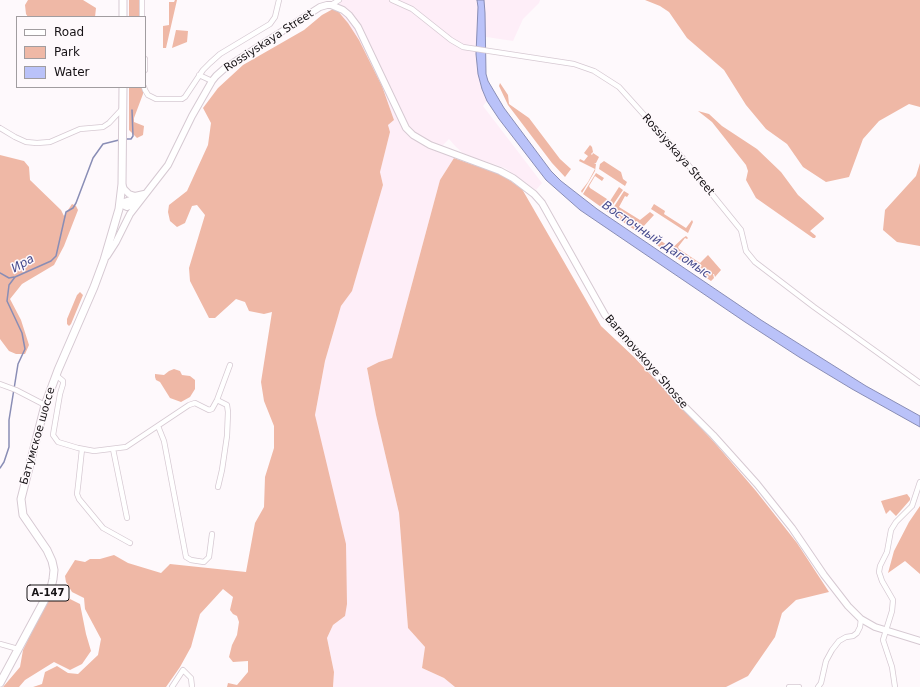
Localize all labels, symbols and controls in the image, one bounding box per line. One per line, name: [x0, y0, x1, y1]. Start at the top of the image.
street label: Rossiyskaya Street: [222, 7, 316, 75]
legend: [16, 16, 146, 88]
text: Road: [54, 25, 84, 39]
text: Park: [54, 45, 80, 59]
text: Water: [54, 65, 89, 79]
street label: Rossiyskaya Street: [639, 112, 717, 198]
water label: Восточный Дагомыс: [599, 198, 713, 282]
water label: Ира: [9, 252, 37, 276]
street label: Baranovskoye Shosse: [602, 312, 690, 412]
street label: Батумское шоссе: [18, 386, 58, 486]
road number: А-147: [27, 585, 69, 601]

